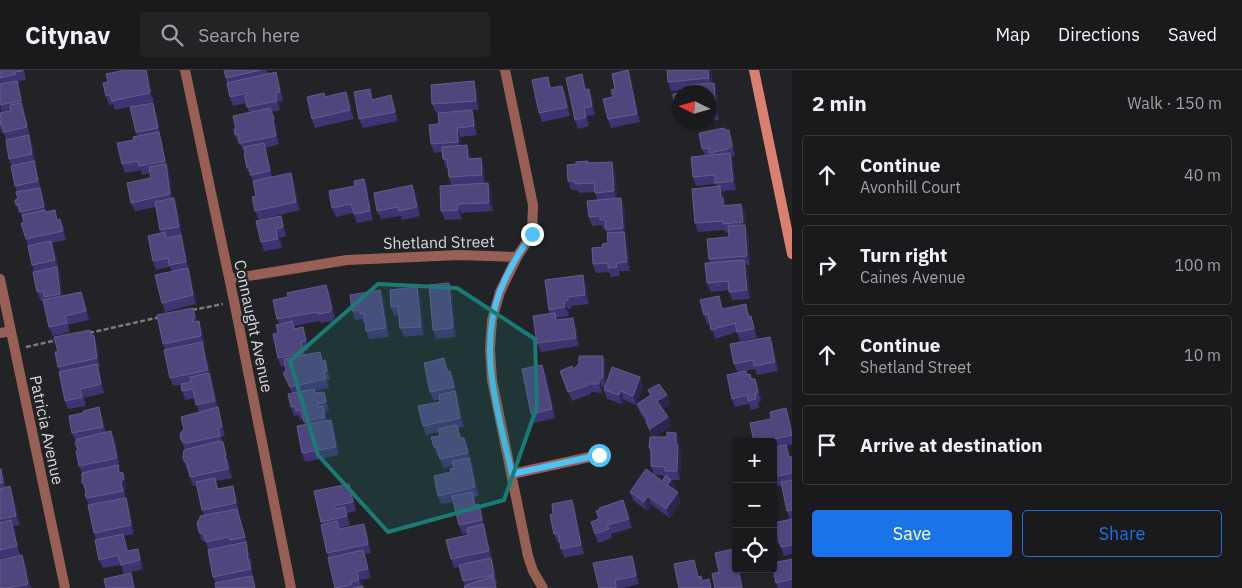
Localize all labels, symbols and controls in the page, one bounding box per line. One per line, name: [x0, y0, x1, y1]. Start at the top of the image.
search box: [140, 12, 490, 57]
text: Citynav: [25, 19, 110, 51]
icon: search: [158, 21, 186, 49]
text: Search here: [198, 23, 300, 47]
text: Map: [995, 23, 1030, 46]
text: Directions: [1058, 23, 1140, 46]
text: Saved: [1168, 23, 1217, 46]
north arrow: [672, 85, 717, 130]
text: 2 min: [812, 89, 867, 117]
text: Walk · 150 m: [1127, 93, 1222, 113]
text: Continue: [860, 153, 940, 177]
icon: ahead: [813, 161, 841, 189]
text: 40 m: [1184, 165, 1221, 185]
text: Avonhill Court: [860, 177, 961, 197]
route end: [521, 223, 544, 246]
street label: Shetland Street: [383, 231, 495, 253]
text: Turn right: [860, 243, 947, 267]
icon: right: [813, 251, 841, 279]
text: 100 m: [1174, 255, 1221, 275]
street label: Connaught Avenue: [230, 258, 278, 394]
text: Caines Avenue: [860, 267, 965, 287]
text: Continue: [860, 333, 940, 357]
icon: ahead: [813, 341, 841, 369]
text: 10 m: [1184, 345, 1221, 365]
text: Shetland Street: [860, 357, 972, 377]
street label: Patricia Avenue: [26, 373, 68, 487]
icon: arrive: [813, 431, 841, 459]
text: Arrive at destination: [860, 433, 1043, 457]
map controls: [732, 438, 777, 573]
button: +: [732, 438, 777, 483]
route start: [588, 444, 611, 467]
button: −: [732, 483, 777, 528]
button: Save: [812, 510, 1012, 557]
button: Share: [1022, 510, 1222, 557]
button: locate: [732, 528, 777, 573]

